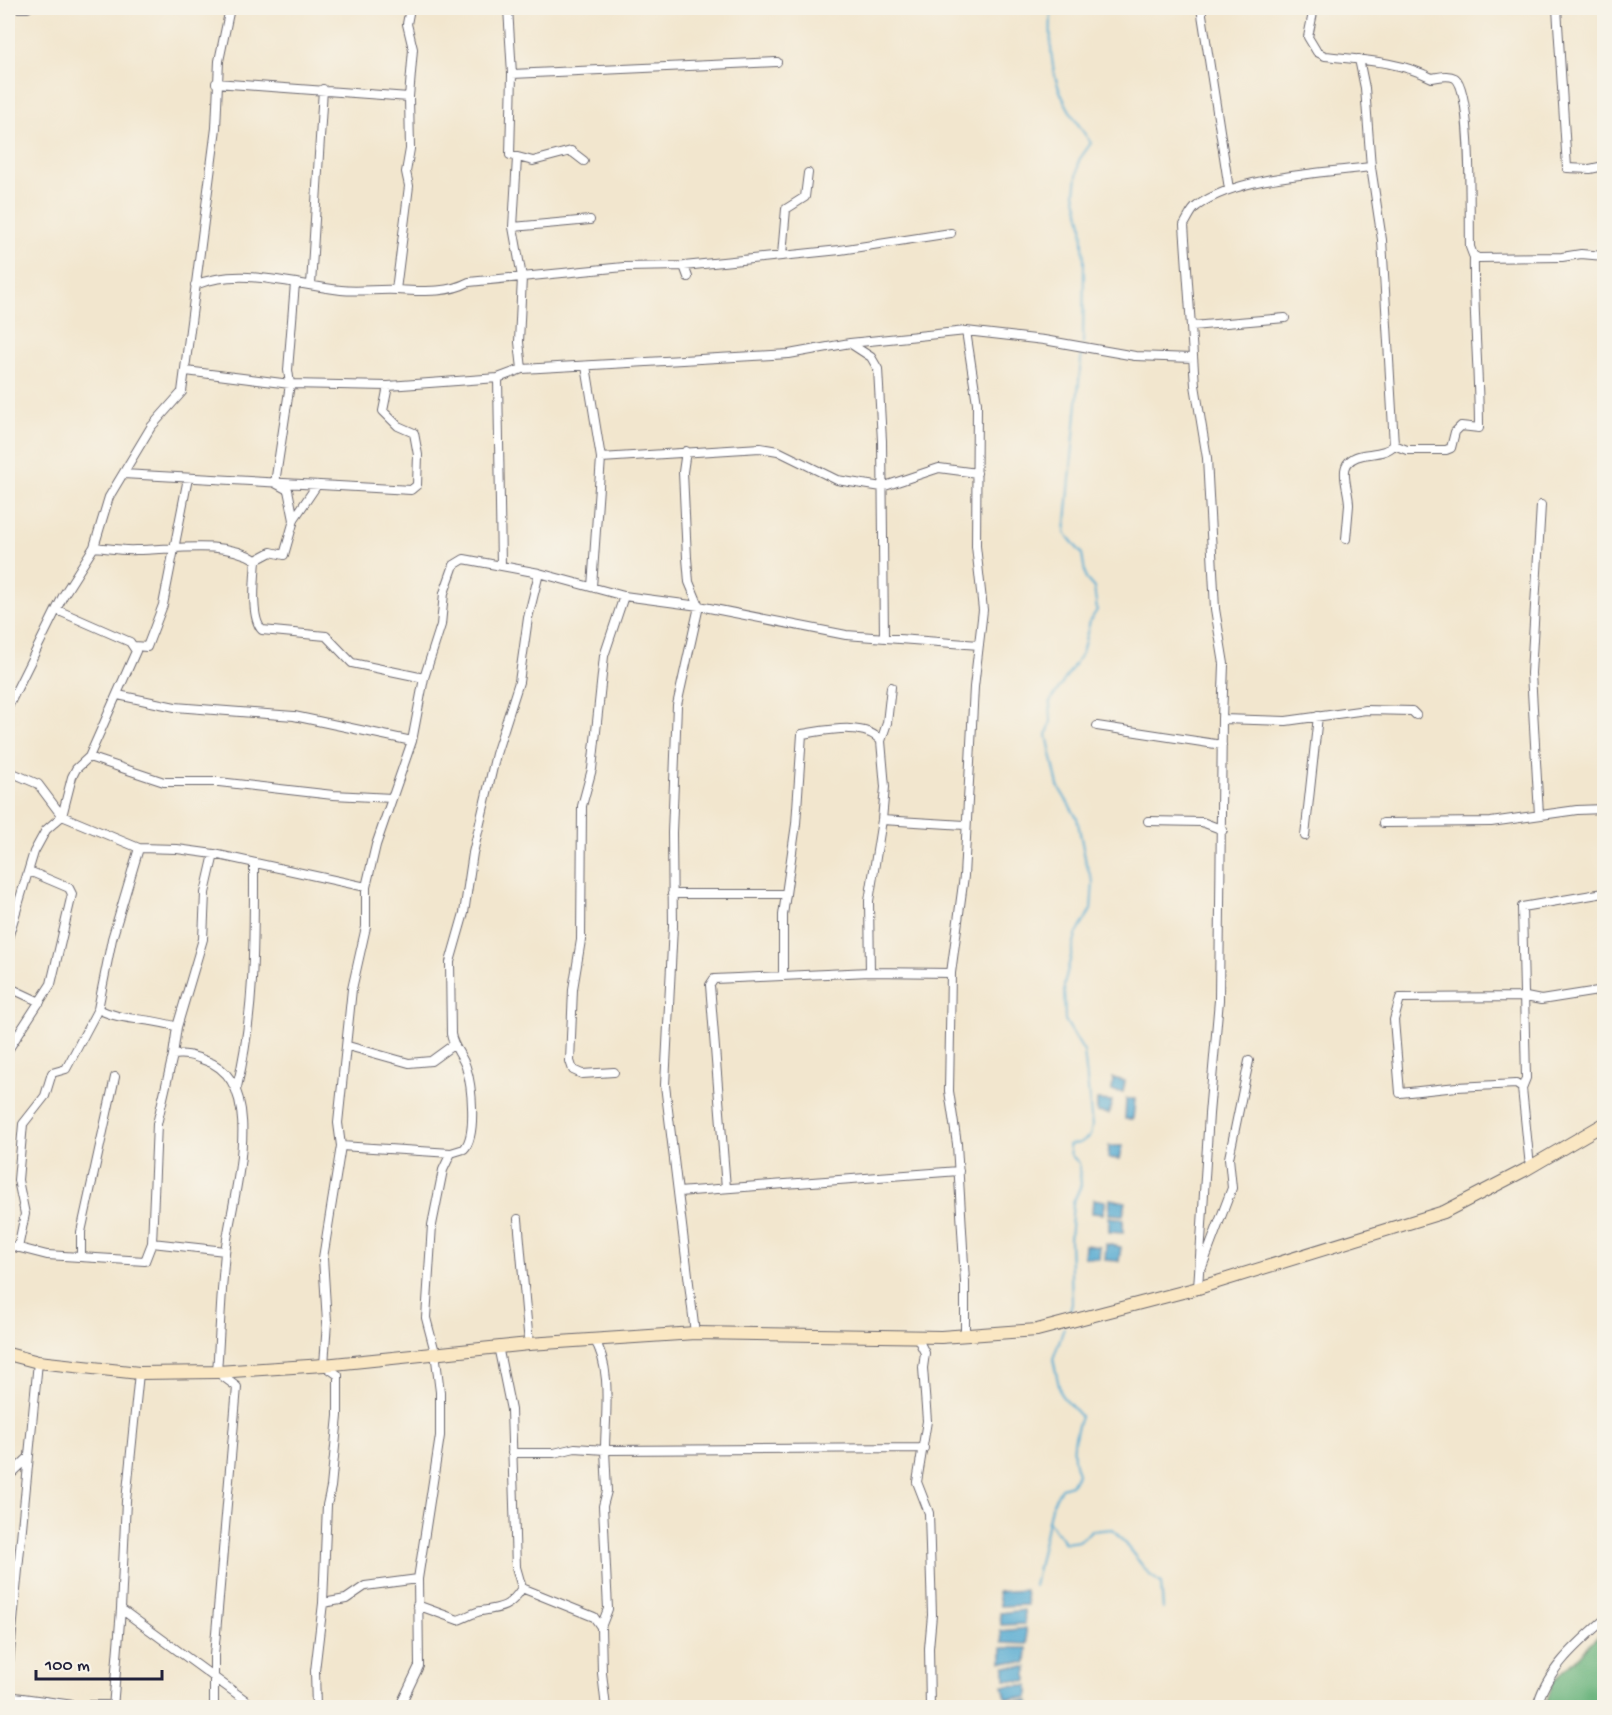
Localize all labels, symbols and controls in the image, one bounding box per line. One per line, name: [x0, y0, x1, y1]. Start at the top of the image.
scale bar: [36, 1643, 162, 1681]
text: 100 m: [44, 1656, 90, 1677]

